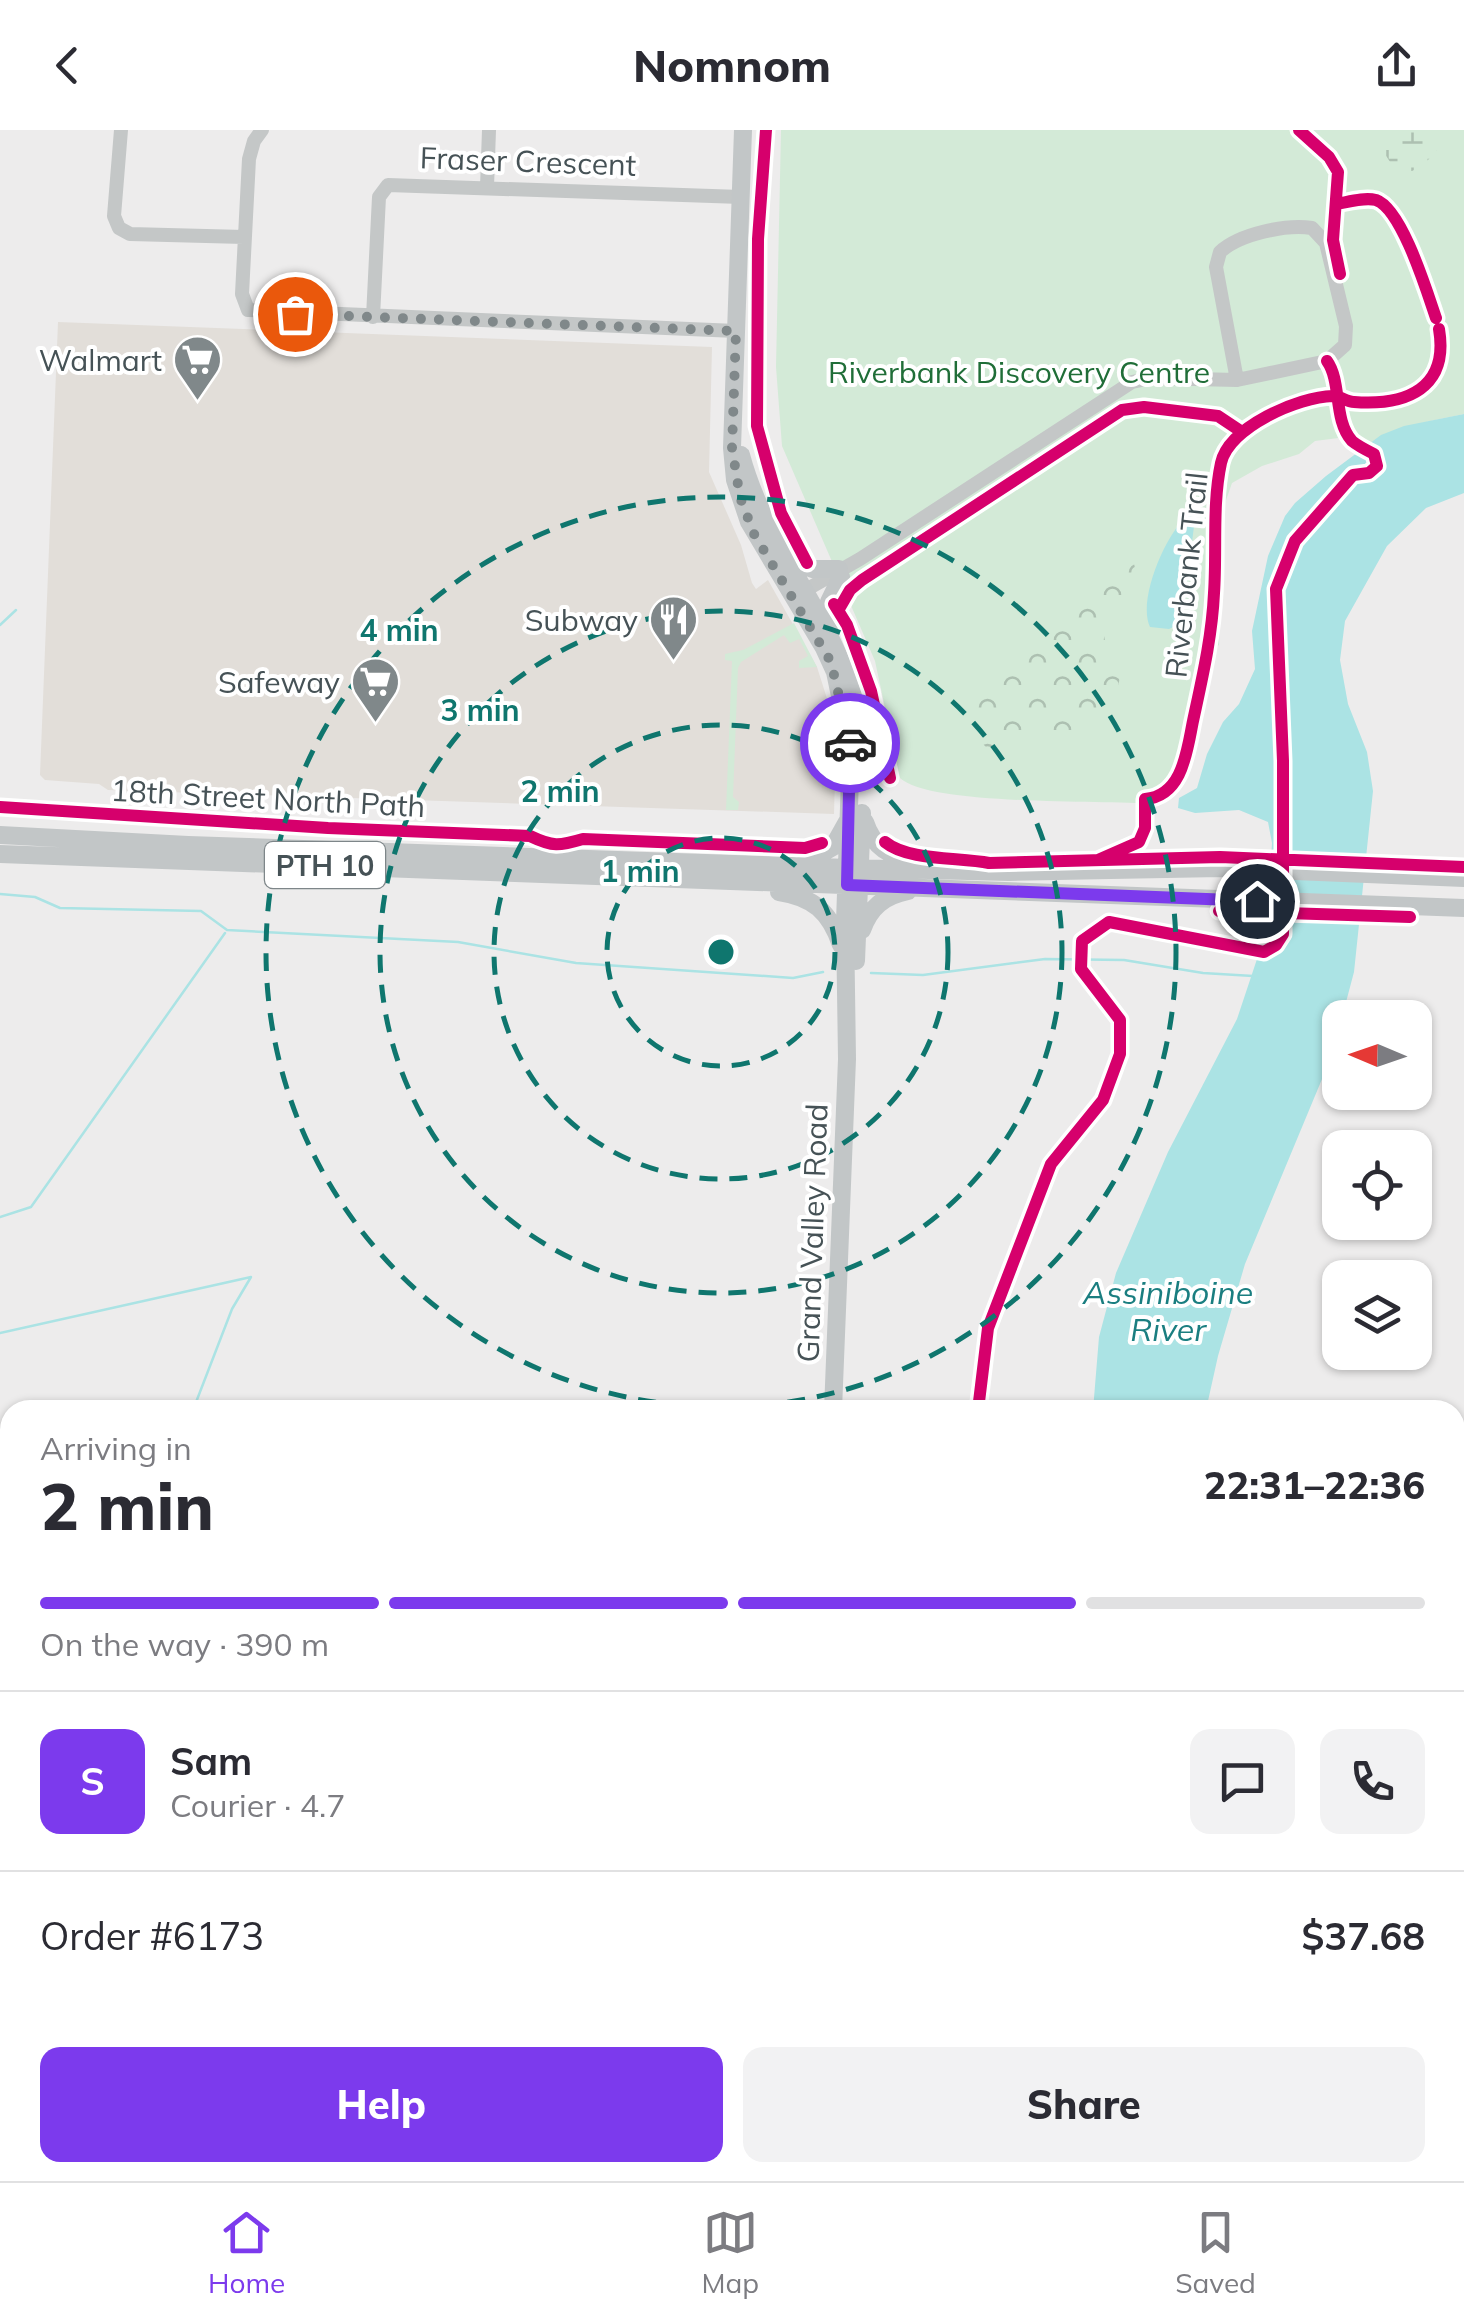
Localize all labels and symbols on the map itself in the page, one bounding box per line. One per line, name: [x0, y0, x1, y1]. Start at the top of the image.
street label: Fraser Crescent: [419, 138, 637, 184]
pin: [253, 272, 338, 357]
supermarket icon: Walmart: [171, 334, 223, 402]
place label: Walmart: [39, 341, 162, 379]
park label: Riverbank Discovery Centre: [828, 353, 1210, 391]
street label: Riverbank Trail: [1156, 470, 1216, 680]
restaurant icon: Subway: [647, 594, 699, 662]
place label: Subway: [525, 601, 638, 639]
text: 4 min: [359, 611, 439, 649]
supermarket icon: Safeway: [349, 656, 401, 724]
place label: Safeway: [218, 663, 340, 701]
text: 3 min: [440, 691, 520, 729]
courier: [800, 693, 900, 793]
street label: 18th Street North Path: [110, 771, 426, 825]
text: 2 min: [520, 772, 600, 810]
road number: PTH 10: [265, 842, 385, 888]
text: 1 min: [600, 852, 680, 890]
pin: [1215, 859, 1300, 944]
centre of rings: [703, 934, 739, 970]
north arrow: [1322, 1000, 1432, 1110]
street label: Grand Valley Road: [788, 1103, 836, 1363]
water label: Assiniboine River: [1082, 1272, 1253, 1349]

